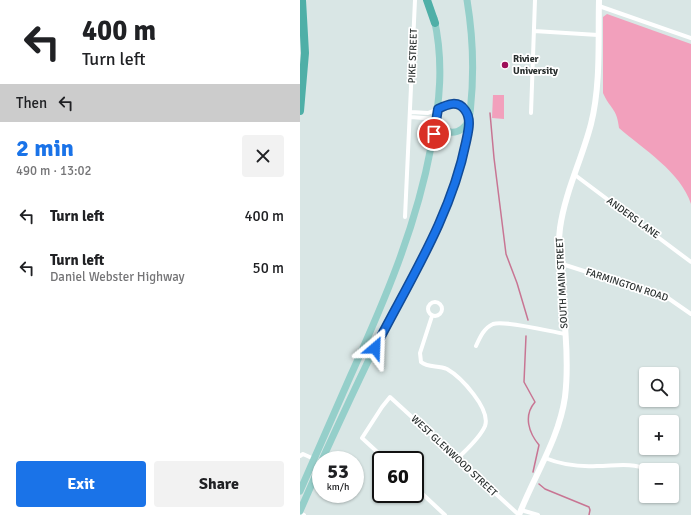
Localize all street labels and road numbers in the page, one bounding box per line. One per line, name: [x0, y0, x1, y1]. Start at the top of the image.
street label: PIKE STREET: [406, 28, 420, 84]
street label: ANDERS LANE: [604, 195, 662, 241]
street label: SOUTH MAIN STREET: [554, 237, 570, 329]
street label: FARMINGTON ROAD: [584, 266, 670, 304]
street label: WEST GLENWOOD STREET: [408, 413, 500, 499]

